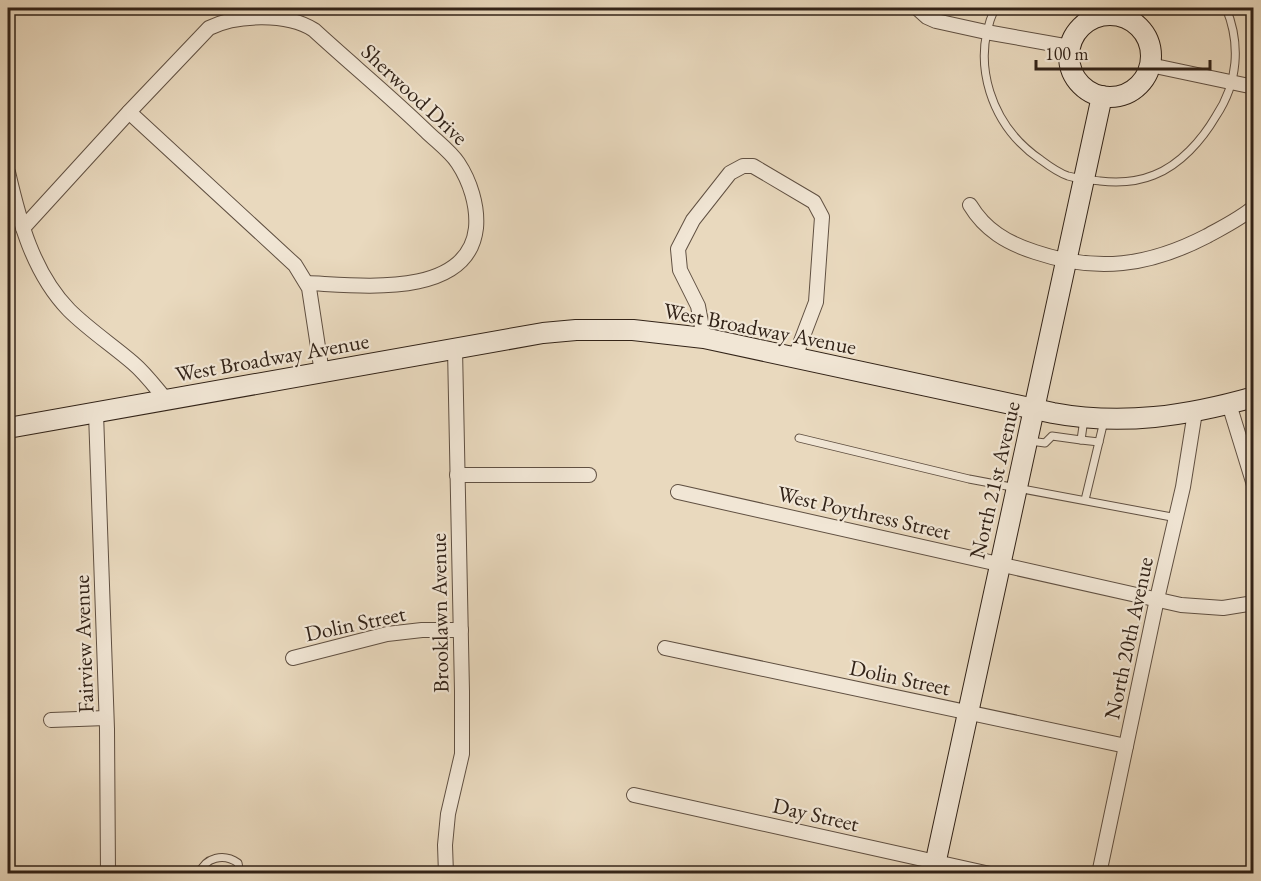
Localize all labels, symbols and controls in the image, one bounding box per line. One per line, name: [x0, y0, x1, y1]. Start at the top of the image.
scale bar: [1036, 33, 1210, 71]
street label: Sherwood Drive: [355, 37, 475, 152]
text: 100 m: [1045, 42, 1089, 65]
street label: West Broadway Avenue: [661, 296, 859, 362]
street label: West Broadway Avenue: [173, 326, 372, 389]
street label: North 21st Avenue: [962, 398, 1027, 562]
street label: West Poythress Street: [774, 478, 954, 547]
street label: Brooklawn Avenue: [424, 532, 455, 693]
street label: North 20th Avenue: [1097, 554, 1160, 722]
street label: Fairview Avenue: [67, 574, 100, 714]
street label: Dolin Street: [302, 599, 408, 648]
street label: Dolin Street: [847, 653, 953, 702]
street label: Day Street: [770, 791, 862, 838]

